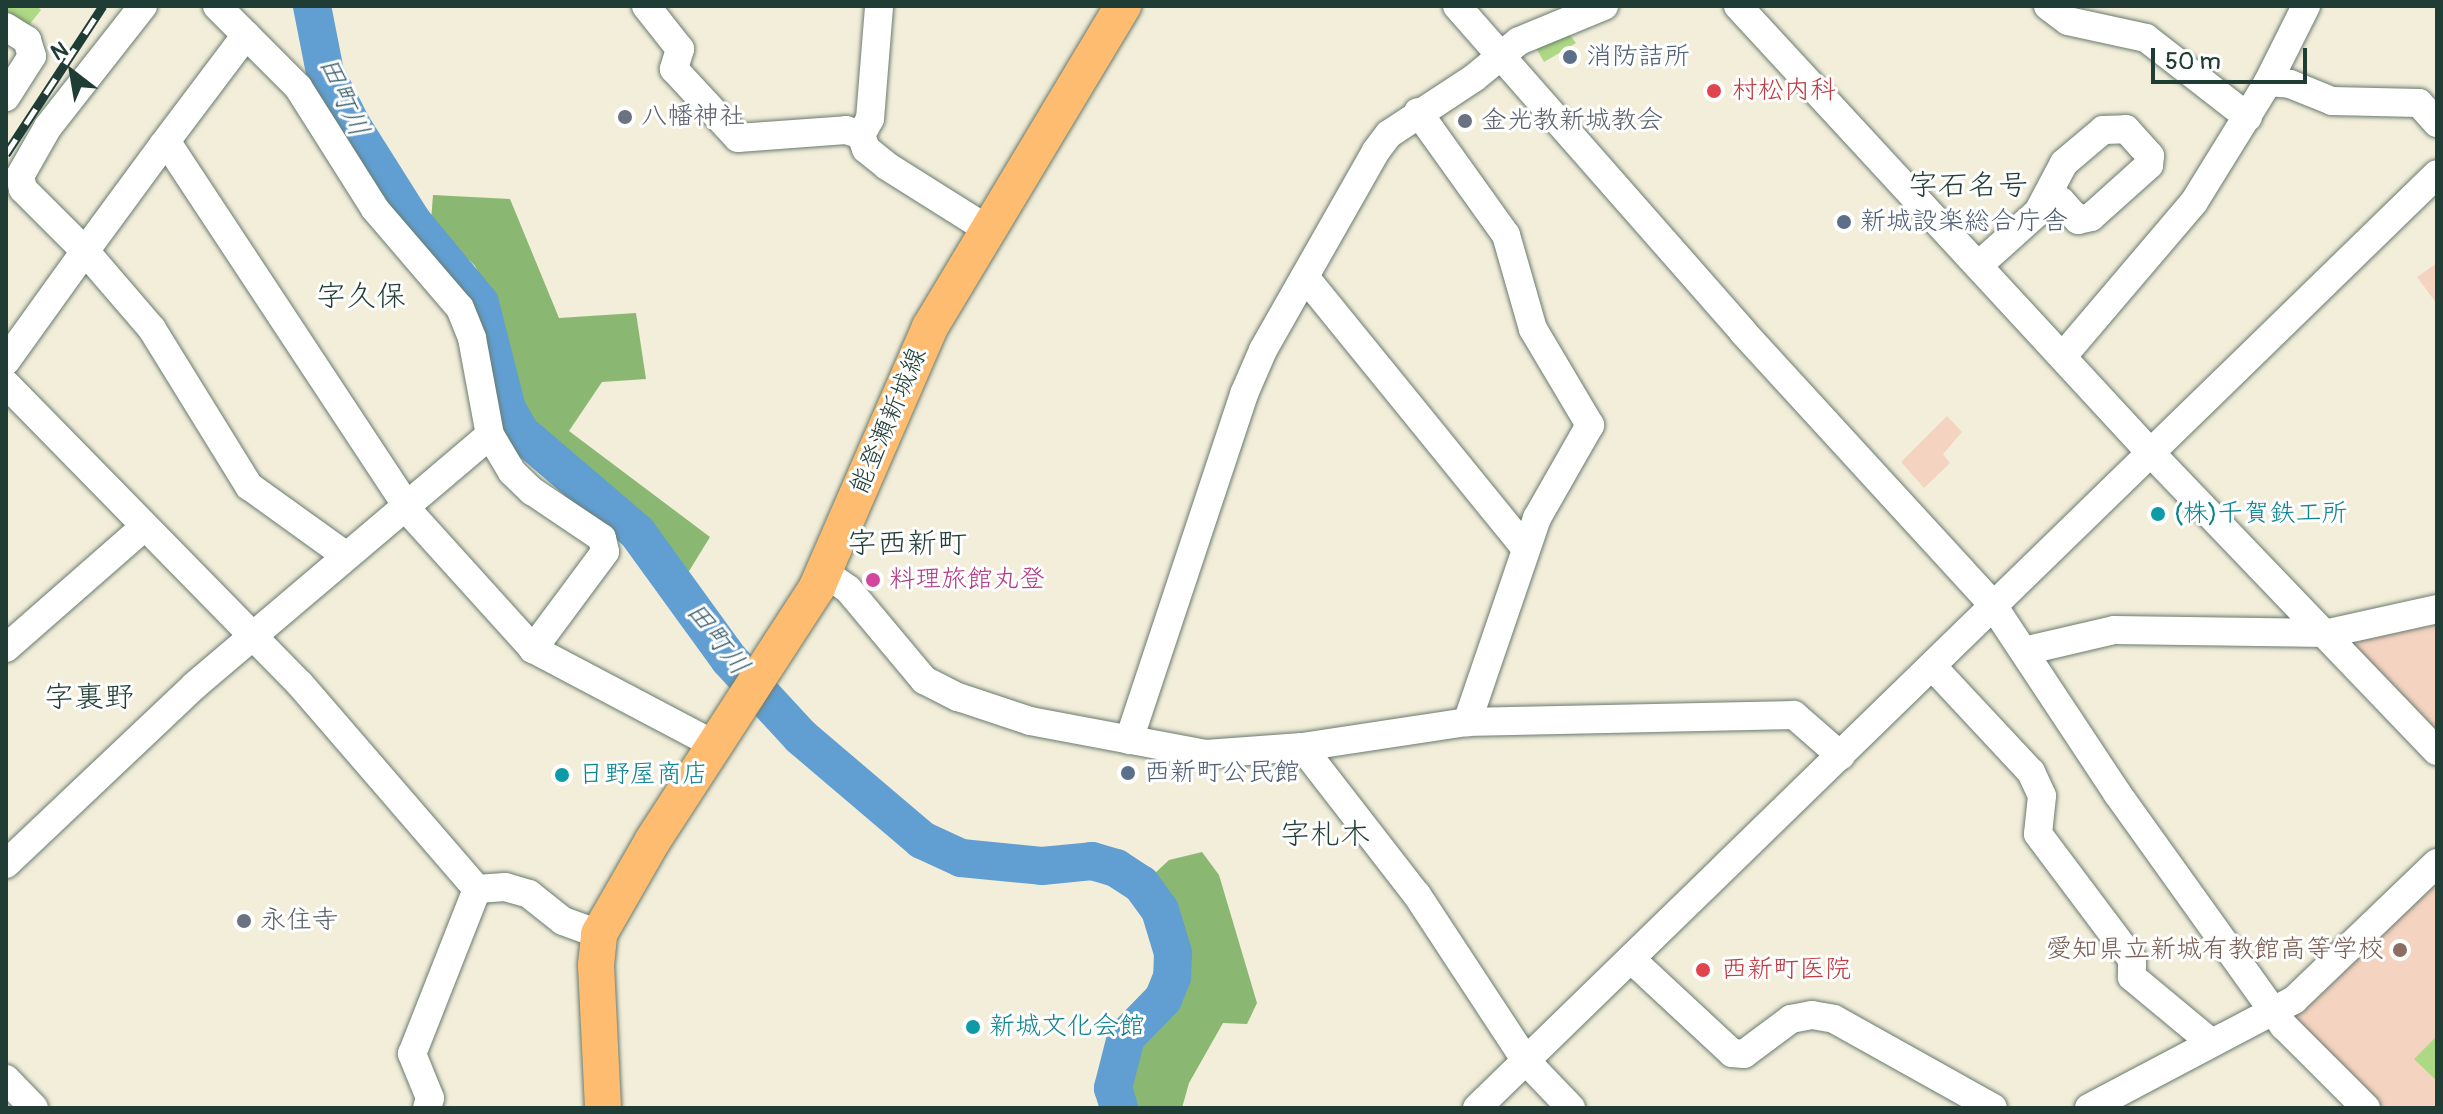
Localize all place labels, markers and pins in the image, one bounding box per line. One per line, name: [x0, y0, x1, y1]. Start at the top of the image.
place label: 消防詰所: [1586, 41, 1690, 73]
marker: 消防詰所: [1561, 48, 1579, 66]
place label: 村松内科: [1732, 75, 1836, 107]
marker: 村松内科: [1703, 80, 1725, 102]
place label: 八幡神社: [641, 101, 745, 133]
place label: 金光教新城教会: [1481, 105, 1663, 137]
marker: 八幡神社: [616, 108, 634, 126]
marker: 金光教新城教会: [1456, 112, 1474, 130]
place label: 新城設楽総合庁舎: [1860, 206, 2068, 238]
marker: 新城設楽総合庁舎: [1835, 213, 1853, 231]
place label: (株)千賀鉄工所: [2174, 498, 2347, 530]
marker: (株)千賀鉄工所: [2149, 505, 2167, 523]
place label: 料理旅館丸登: [889, 564, 1045, 596]
marker: 料理旅館丸登: [864, 571, 882, 589]
place label: 西新町公民館: [1144, 757, 1300, 789]
place label: 日野屋商店: [578, 759, 708, 791]
marker: 西新町公民館: [1119, 764, 1137, 782]
marker: 日野屋商店: [553, 766, 571, 784]
place label: 永住寺: [260, 905, 338, 937]
marker: 永住寺: [235, 912, 253, 930]
place label: 愛知県立新城有教館高等学校: [2046, 934, 2384, 966]
marker: 愛知県立新城有教館高等学校: [2391, 941, 2409, 959]
place label: 西新町医院: [1721, 954, 1851, 986]
marker: 西新町医院: [1692, 959, 1714, 981]
place label: 新城文化会館: [989, 1011, 1145, 1043]
marker: 新城文化会館: [964, 1018, 982, 1036]

